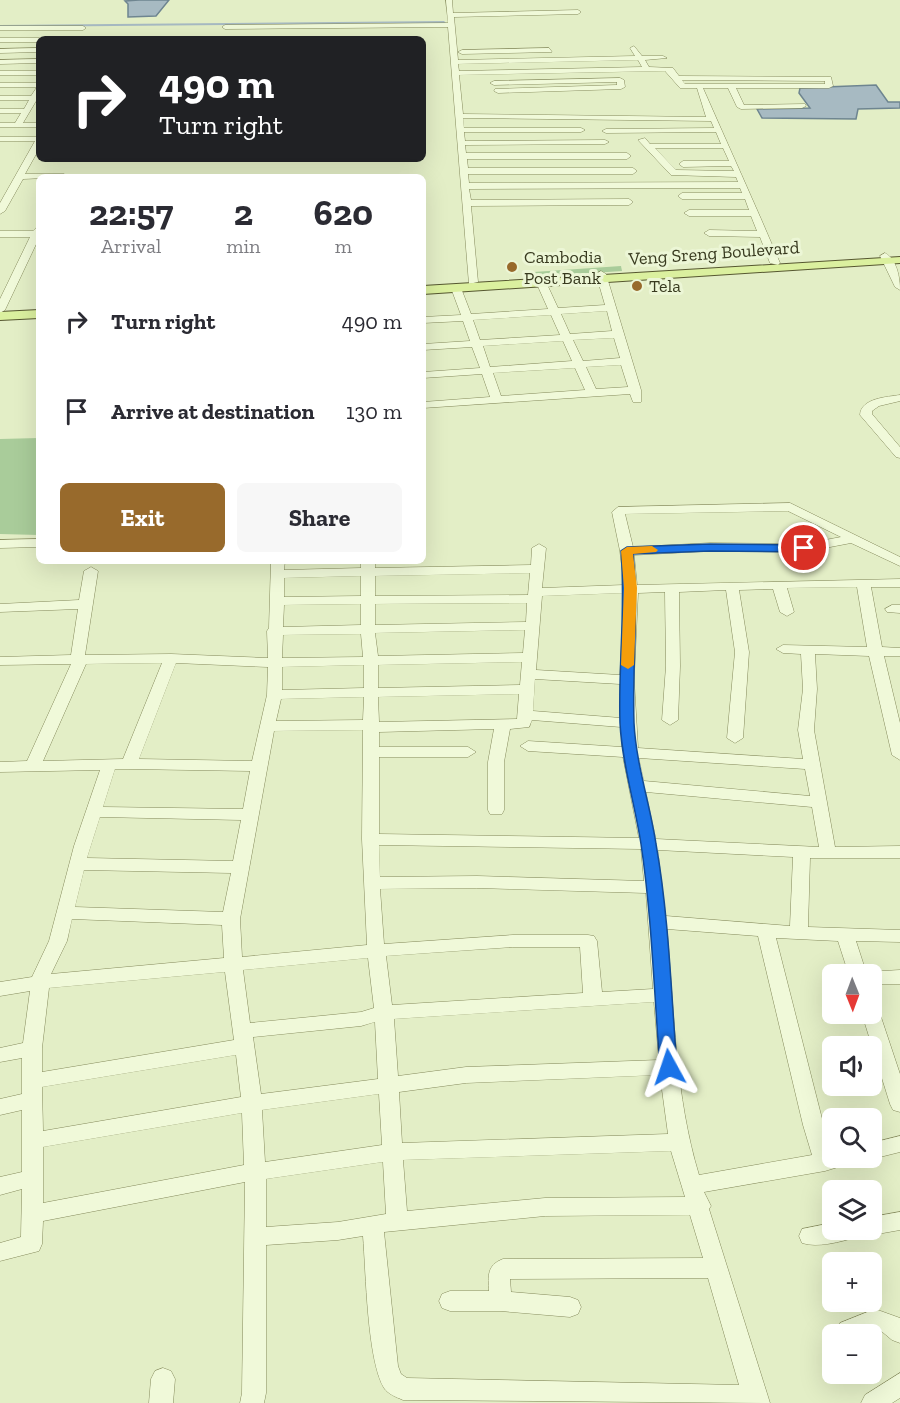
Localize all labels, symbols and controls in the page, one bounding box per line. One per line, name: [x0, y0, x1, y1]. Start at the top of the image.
text: 490 m: [159, 58, 274, 109]
icon: right: [60, 60, 138, 138]
text: Turn right: [159, 109, 283, 141]
text: 22:57: [89, 191, 173, 234]
text: 2: [234, 191, 253, 234]
text: 620: [314, 191, 373, 234]
text: Arrival: [101, 234, 161, 258]
text: min: [226, 234, 261, 258]
text: m: [335, 234, 352, 258]
street label: Veng Sreng Boulevard: [627, 236, 800, 270]
place label: Cambodia Post Bank: [524, 246, 603, 289]
marker: Cambodia Post Bank: [505, 260, 519, 274]
place label: Tela: [649, 275, 681, 297]
marker: Tela: [630, 279, 644, 293]
icon: right: [60, 305, 93, 338]
text: Turn right: [111, 308, 215, 335]
text: 490 m: [342, 308, 402, 335]
icon: arrive: [60, 395, 93, 428]
text: Arrive at destination: [111, 398, 314, 425]
text: 130 m: [346, 398, 402, 425]
button: Exit: [60, 483, 225, 552]
button: Share: [237, 483, 402, 552]
pin: [778, 522, 829, 573]
icon: arrive: [787, 531, 820, 564]
north arrow: [822, 964, 882, 1024]
map controls: [822, 964, 882, 1384]
position arrow: [637, 1035, 701, 1099]
button: sound: [822, 1036, 882, 1096]
button: search: [822, 1108, 882, 1168]
button: layers: [822, 1180, 882, 1240]
button: +: [822, 1252, 882, 1312]
button: −: [822, 1324, 882, 1384]

